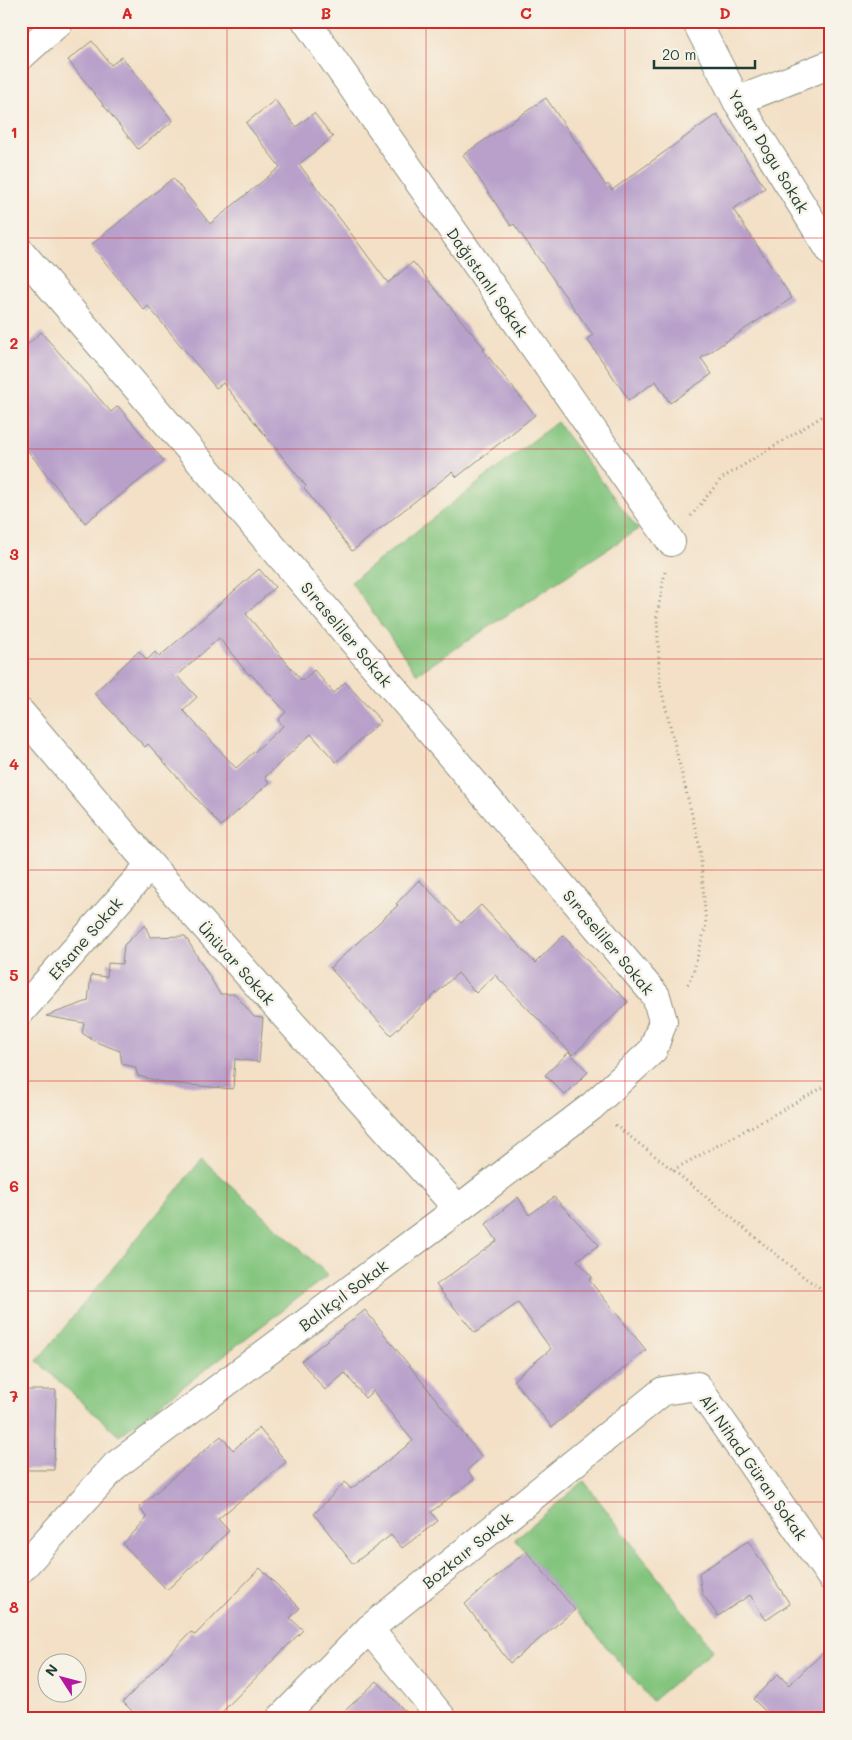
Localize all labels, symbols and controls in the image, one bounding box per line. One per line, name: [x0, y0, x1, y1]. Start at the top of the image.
text: A: [121, 2, 133, 23]
text: B: [321, 2, 331, 23]
text: C: [520, 2, 532, 23]
text: D: [719, 2, 731, 23]
scale bar: [654, 38, 756, 70]
text: 20 m: [662, 44, 696, 64]
street label: Yaşar Dogu Sokak: [724, 85, 814, 217]
text: 1: [10, 121, 18, 142]
street label: Dağıstanlı Sokak: [443, 223, 533, 341]
text: 2: [10, 332, 19, 353]
text: 3: [9, 543, 19, 564]
street label: Sıraseliler Sokak: [297, 577, 397, 691]
text: 4: [9, 753, 19, 774]
street label: Sıraseliler Sokak: [559, 885, 659, 999]
street label: Efsane Sokak: [43, 892, 127, 984]
street label: Ünüvar Sokak: [194, 917, 280, 1009]
text: 5: [9, 964, 19, 985]
text: 6: [9, 1175, 19, 1196]
street label: Balıkçıl Sokak: [294, 1255, 392, 1335]
text: 7: [10, 1385, 19, 1406]
street label: Ali Nihad Güran Sokak: [695, 1390, 813, 1544]
street label: Bozkaır Sokak: [417, 1507, 517, 1593]
text: 8: [9, 1596, 19, 1617]
north arrow: [38, 1652, 88, 1702]
text: N: [40, 1660, 62, 1680]

